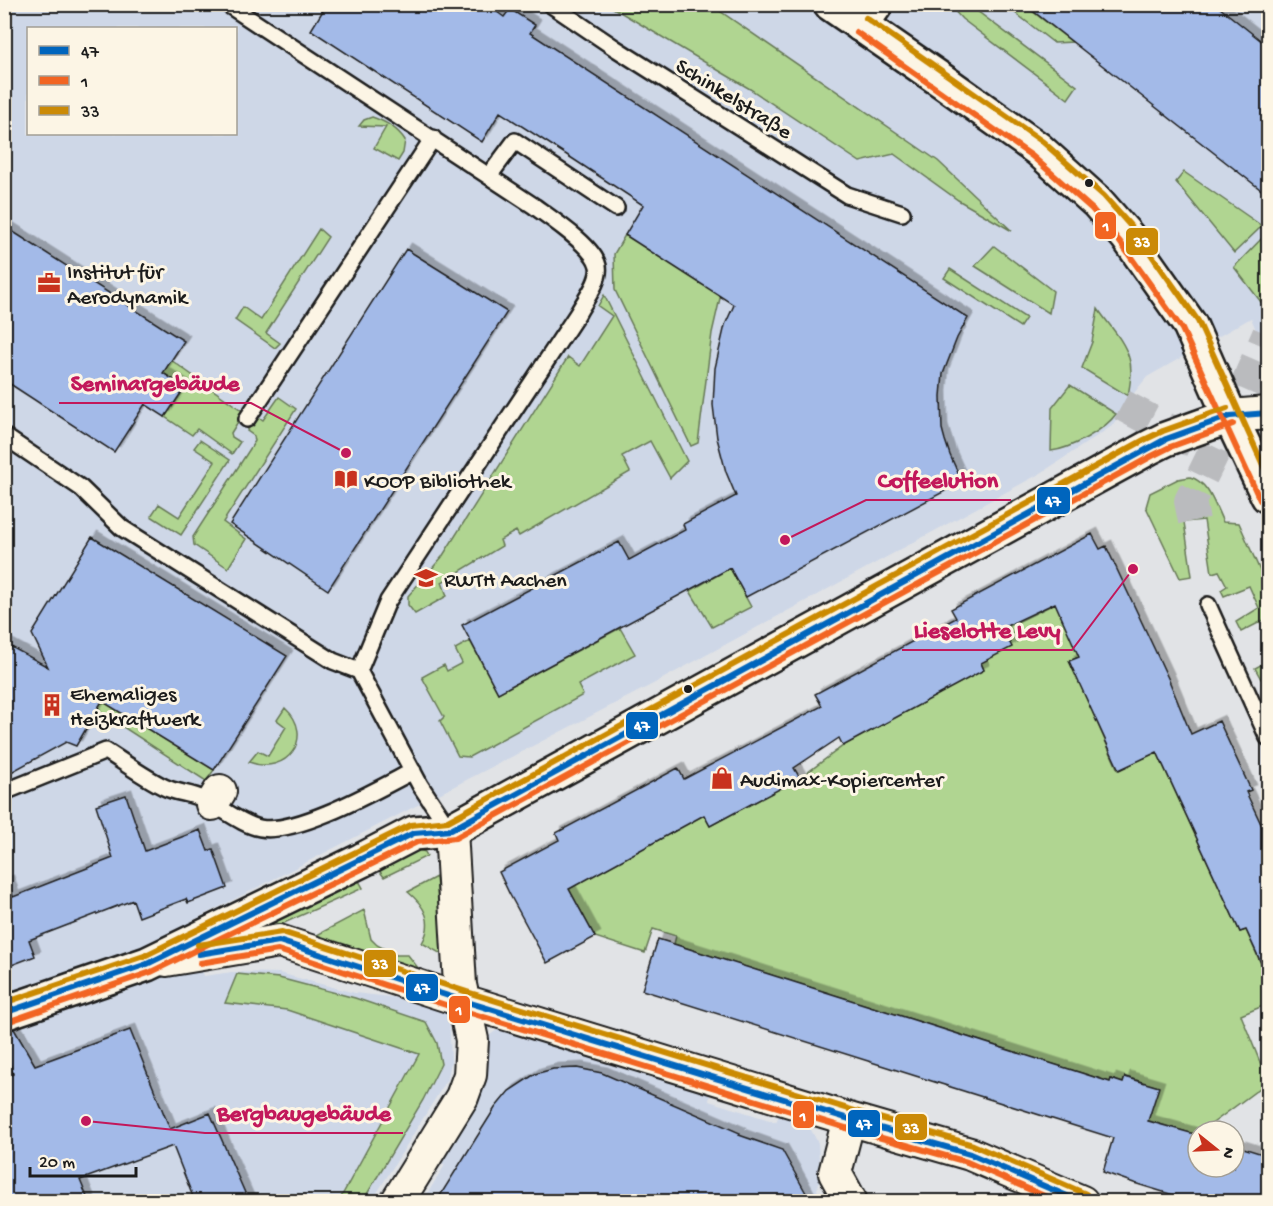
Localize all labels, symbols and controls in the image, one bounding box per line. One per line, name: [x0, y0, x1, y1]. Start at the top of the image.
legend: [27, 27, 237, 135]
text: 47: [81, 43, 100, 64]
street label: Schinkelstraße: [670, 54, 797, 147]
text: 1: [80, 73, 88, 94]
text: 33: [80, 103, 100, 124]
unlabelled marker: [1083, 177, 1095, 189]
line badge: 1: [1094, 211, 1117, 240]
text: 1: [1102, 219, 1109, 238]
line badge: 33: [1125, 227, 1159, 256]
text: 33: [1133, 235, 1150, 254]
place label: Institut für Aerodynamik: [67, 261, 189, 312]
office icon: Institut für Aerodynamik: [36, 270, 62, 296]
callout: Seminargebäude: [59, 361, 251, 403]
text: Seminargebäude: [71, 371, 241, 400]
callout: Coffeelution: [866, 458, 1011, 500]
library icon: KOOP Bibliothek: [333, 466, 359, 492]
text: Coffeelution: [878, 468, 999, 497]
place label: KOOP Bibliothek: [364, 470, 513, 496]
line badge: 47: [1036, 486, 1071, 515]
text: 47: [1044, 494, 1062, 513]
school or university icon: RWTH Aachen: [413, 565, 439, 591]
place label: RWTH Aachen: [444, 569, 567, 595]
callout: Lieselotte Levy: [902, 608, 1072, 650]
text: Lieselotte Levy: [914, 618, 1060, 647]
place label: Ehemaliges Heizkraftwerk: [70, 683, 202, 734]
unlabelled marker: [682, 683, 694, 695]
building icon: Ehemaliges Heizkraftwerk: [39, 692, 65, 718]
line badge: 47: [625, 711, 659, 740]
text: 47: [633, 719, 651, 738]
shop icon: Audimax-Kopiercenter: [709, 765, 735, 791]
place label: Audimax-Kopiercenter: [740, 769, 945, 795]
line badge: 33: [363, 949, 397, 978]
text: 33: [371, 957, 388, 976]
line badge: 47: [405, 973, 439, 1002]
text: 47: [413, 981, 431, 1000]
line badge: 1: [448, 995, 471, 1024]
text: 1: [455, 1003, 462, 1022]
callout: Bergbaugebäude: [205, 1091, 403, 1133]
line badge: 1: [792, 1100, 815, 1129]
text: Bergbaugebäude: [216, 1101, 393, 1130]
text: 1: [799, 1109, 806, 1128]
line badge: 47: [847, 1109, 881, 1138]
line badge: 33: [894, 1113, 928, 1141]
text: 47: [855, 1117, 873, 1136]
north arrow: [1186, 1119, 1246, 1179]
text: 33: [902, 1121, 919, 1140]
scale bar: [30, 1140, 136, 1178]
text: N: [1216, 1145, 1238, 1161]
text: 20 m: [39, 1153, 75, 1174]

